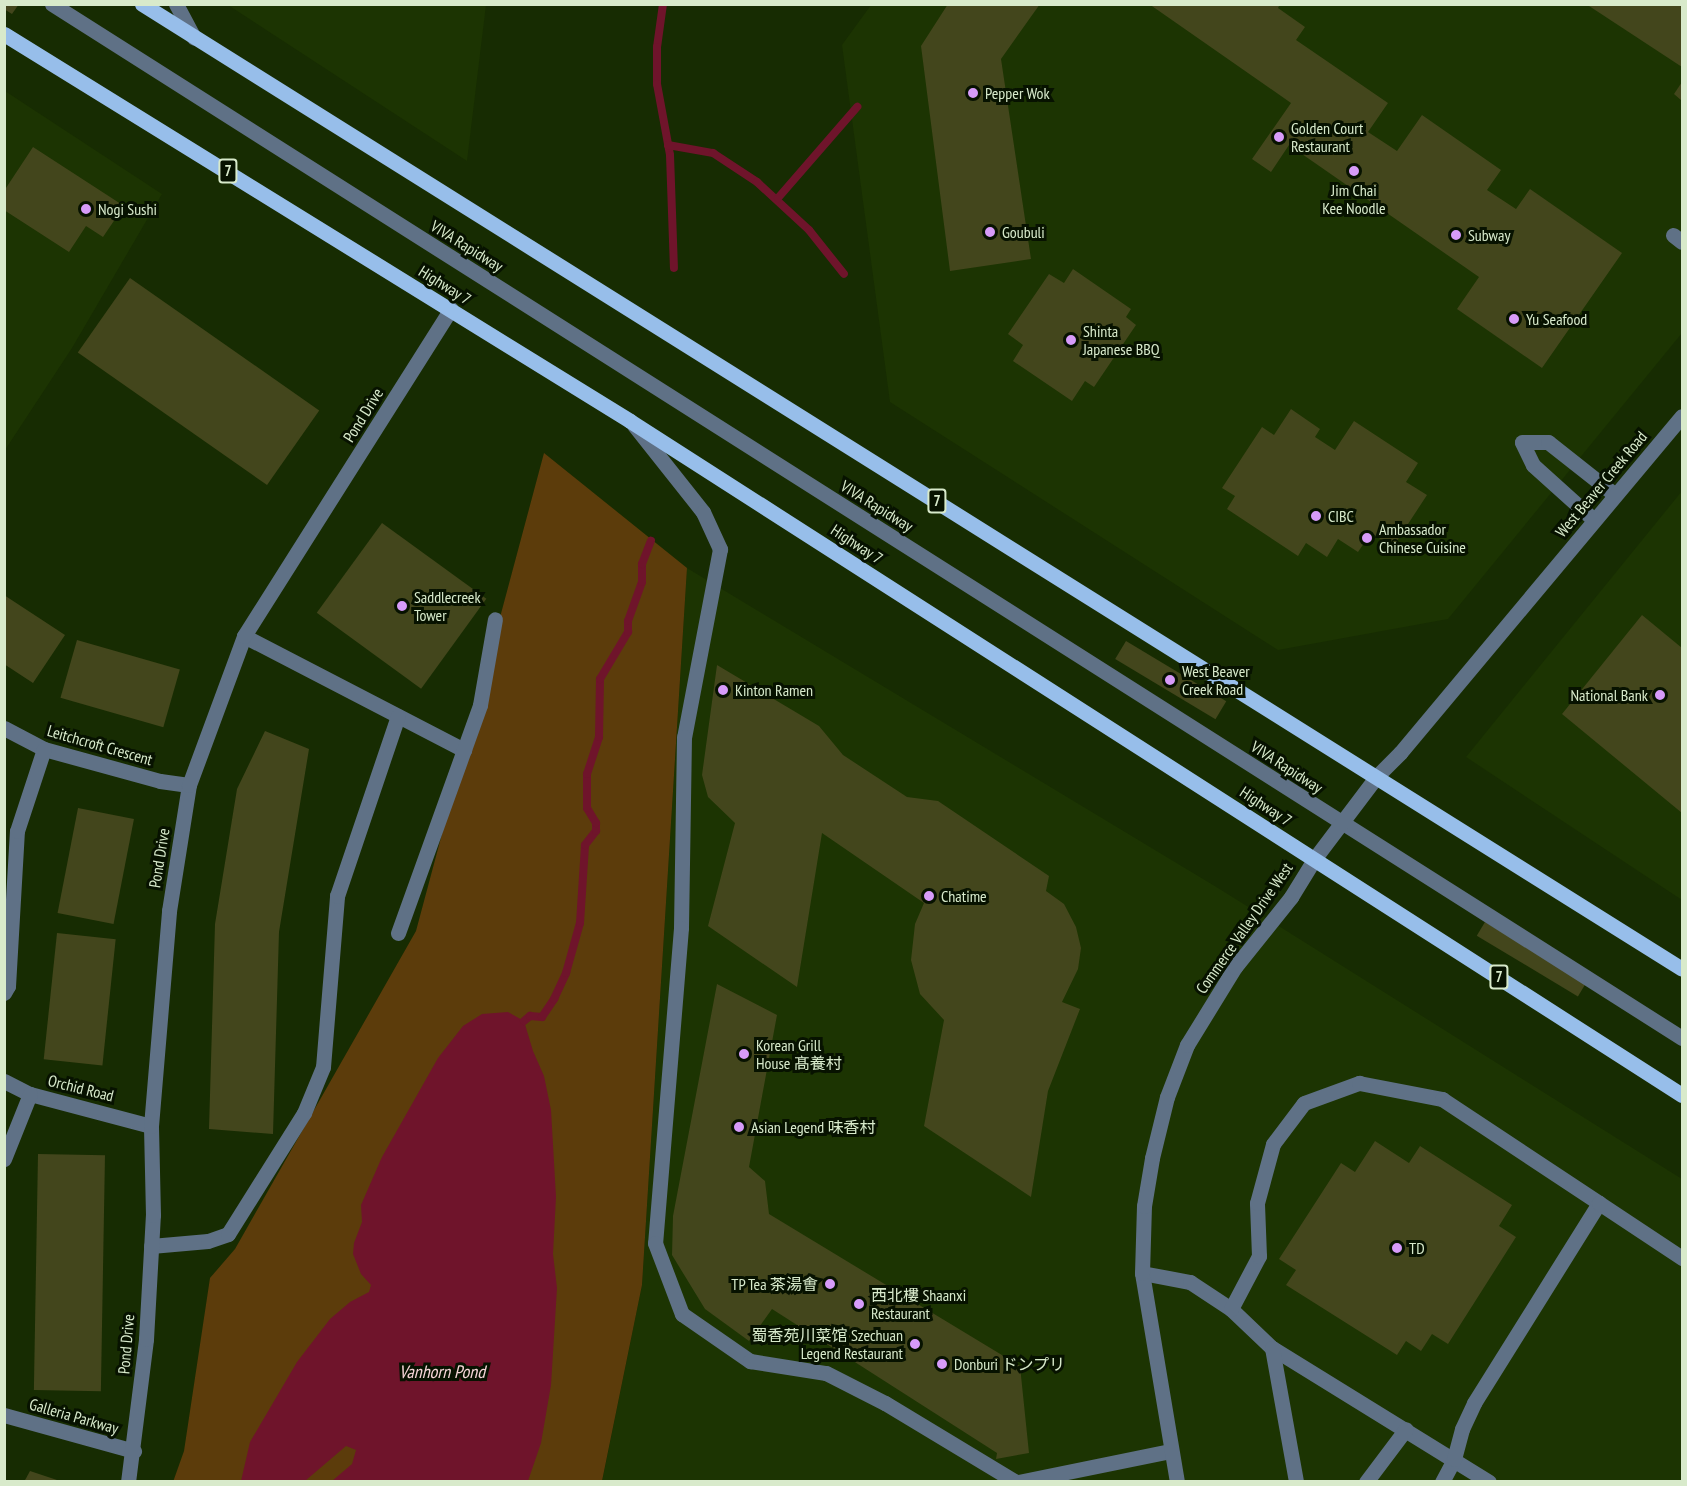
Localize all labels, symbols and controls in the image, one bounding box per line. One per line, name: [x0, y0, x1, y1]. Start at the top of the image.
place label: Pepper Wok: [985, 83, 1050, 103]
marker: Pepper Wok: [966, 86, 980, 100]
place label: Golden Court Restaurant: [1291, 118, 1363, 156]
marker: Golden Court Restaurant: [1272, 130, 1286, 144]
road number: 7: [218, 159, 238, 183]
marker: Jim Chai Kee Noodle: [1347, 164, 1361, 178]
place label: Jim Chai Kee Noodle: [1322, 180, 1386, 218]
place label: Nogi Sushi: [98, 199, 157, 219]
marker: Nogi Sushi: [79, 202, 93, 216]
street label: VIVA Rapidway: [427, 216, 507, 276]
place label: Goubuli: [1002, 222, 1045, 242]
marker: Goubuli: [983, 225, 997, 239]
place label: Subway: [1468, 225, 1510, 245]
marker: Subway: [1449, 228, 1463, 242]
street label: Highway 7: [415, 261, 475, 309]
place label: Yu Seafood: [1526, 309, 1587, 329]
marker: Yu Seafood: [1507, 312, 1521, 326]
place label: Shinta Japanese BBQ: [1083, 321, 1160, 359]
marker: Shinta Japanese BBQ: [1064, 333, 1078, 347]
street label: Pond Drive: [339, 384, 387, 446]
street label: West Beaver Creek Road: [1551, 427, 1651, 541]
street label: VIVA Rapidway: [837, 476, 917, 536]
road number: 7: [926, 489, 948, 513]
place label: CIBC: [1328, 506, 1354, 526]
marker: CIBC: [1309, 509, 1323, 523]
place label: Ambassador Chinese Cuisine: [1379, 519, 1466, 557]
street label: Highway 7: [827, 520, 887, 568]
marker: Ambassador Chinese Cuisine: [1360, 531, 1374, 545]
place label: Saddlecreek Tower: [414, 587, 481, 625]
marker: Saddlecreek Tower: [395, 599, 409, 613]
place label: West Beaver Creek Road: [1182, 661, 1250, 699]
marker: West Beaver Creek Road: [1163, 673, 1177, 687]
place label: Kinton Ramen: [735, 680, 813, 700]
marker: Kinton Ramen: [716, 683, 730, 697]
place label: National Bank: [1570, 685, 1648, 705]
marker: National Bank: [1653, 688, 1667, 702]
street label: Leitchcroft Crescent: [45, 721, 155, 769]
street label: VIVA Rapidway: [1247, 737, 1327, 797]
street label: Highway 7: [1236, 782, 1296, 830]
street label: Pond Drive: [145, 827, 173, 889]
street label: Commerce Valley Drive West: [1191, 858, 1297, 998]
place label: Chatime: [941, 886, 987, 906]
marker: Chatime: [922, 889, 936, 903]
road number: 7: [1488, 965, 1510, 989]
place label: Korean Grill House 髙養村: [756, 1035, 842, 1073]
marker: Korean Grill House 髙養村: [737, 1047, 751, 1061]
street label: Orchid Road: [46, 1071, 116, 1105]
place label: Asian Legend 味香村: [751, 1117, 876, 1137]
marker: Asian Legend 味香村: [732, 1120, 746, 1134]
place label: TD: [1409, 1238, 1425, 1258]
marker: TD: [1390, 1241, 1404, 1255]
place label: TP Tea 茶湯㑹: [730, 1274, 818, 1294]
marker: TP Tea 茶湯㑹: [823, 1277, 837, 1291]
place label: 西北樓 Shaanxi Restaurant: [871, 1285, 966, 1323]
marker: 西北樓 Shaanxi Restaurant: [852, 1297, 866, 1311]
street label: Pond Drive: [114, 1313, 138, 1375]
place label: 蜀香苑川菜馆 Szechuan Legend Restaurant: [752, 1325, 903, 1363]
marker: 蜀香苑川菜馆 Szechuan Legend Restaurant: [908, 1337, 922, 1351]
place label: Donburi ドンプリ: [954, 1354, 1065, 1374]
marker: Donburi ドンプリ: [935, 1357, 949, 1371]
water label: Vanhorn Pond: [399, 1361, 485, 1383]
street label: Galleria Parkway: [27, 1394, 121, 1438]

